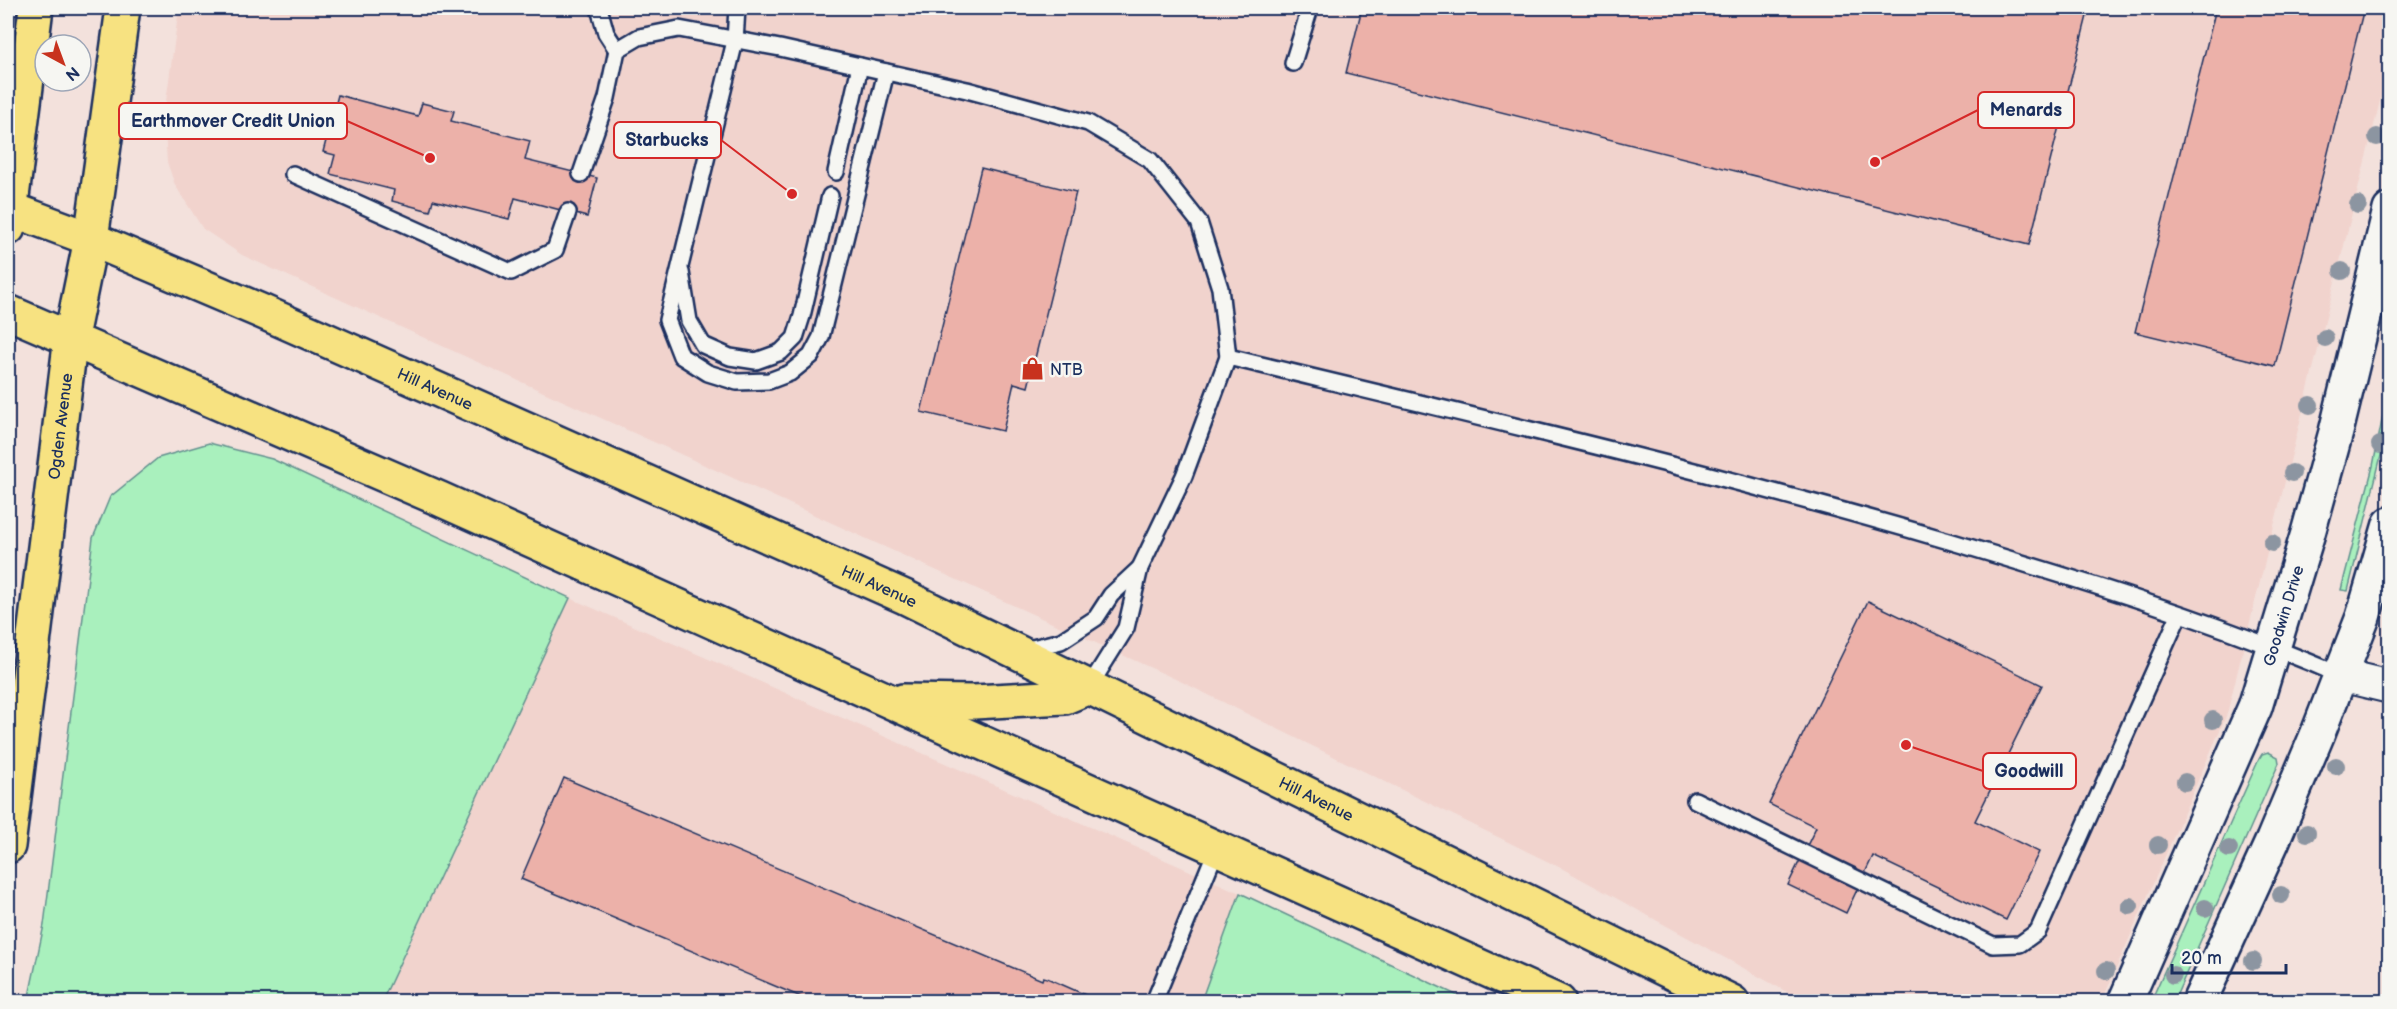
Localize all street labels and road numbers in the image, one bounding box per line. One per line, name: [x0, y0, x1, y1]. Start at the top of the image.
street label: Hill Avenue: [394, 365, 476, 415]
street label: Ogden Avenue: [45, 372, 78, 481]
street label: Hill Avenue: [838, 562, 920, 613]
street label: Goodwin Drive: [2260, 563, 2309, 669]
street label: Hill Avenue: [1275, 774, 1357, 826]

